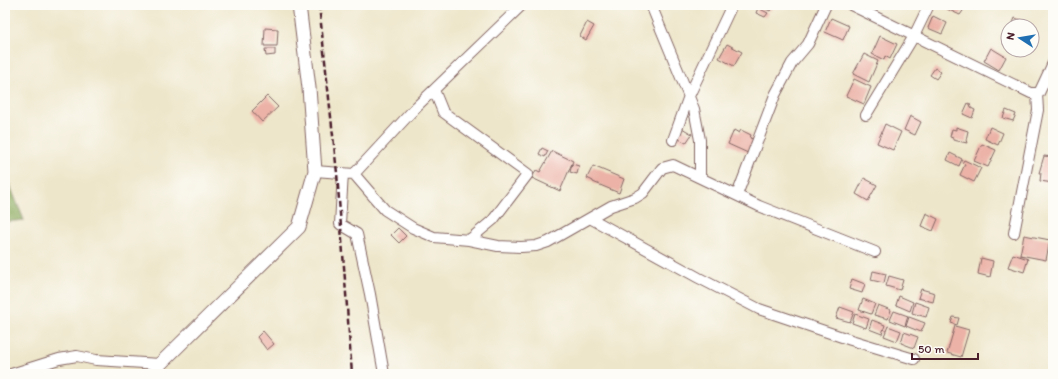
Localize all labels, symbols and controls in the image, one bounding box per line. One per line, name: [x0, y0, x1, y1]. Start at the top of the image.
north arrow: [1000, 18, 1040, 58]
text: N: [1004, 31, 1018, 41]
scale bar: [912, 335, 978, 361]
text: 50 m: [918, 342, 944, 356]

